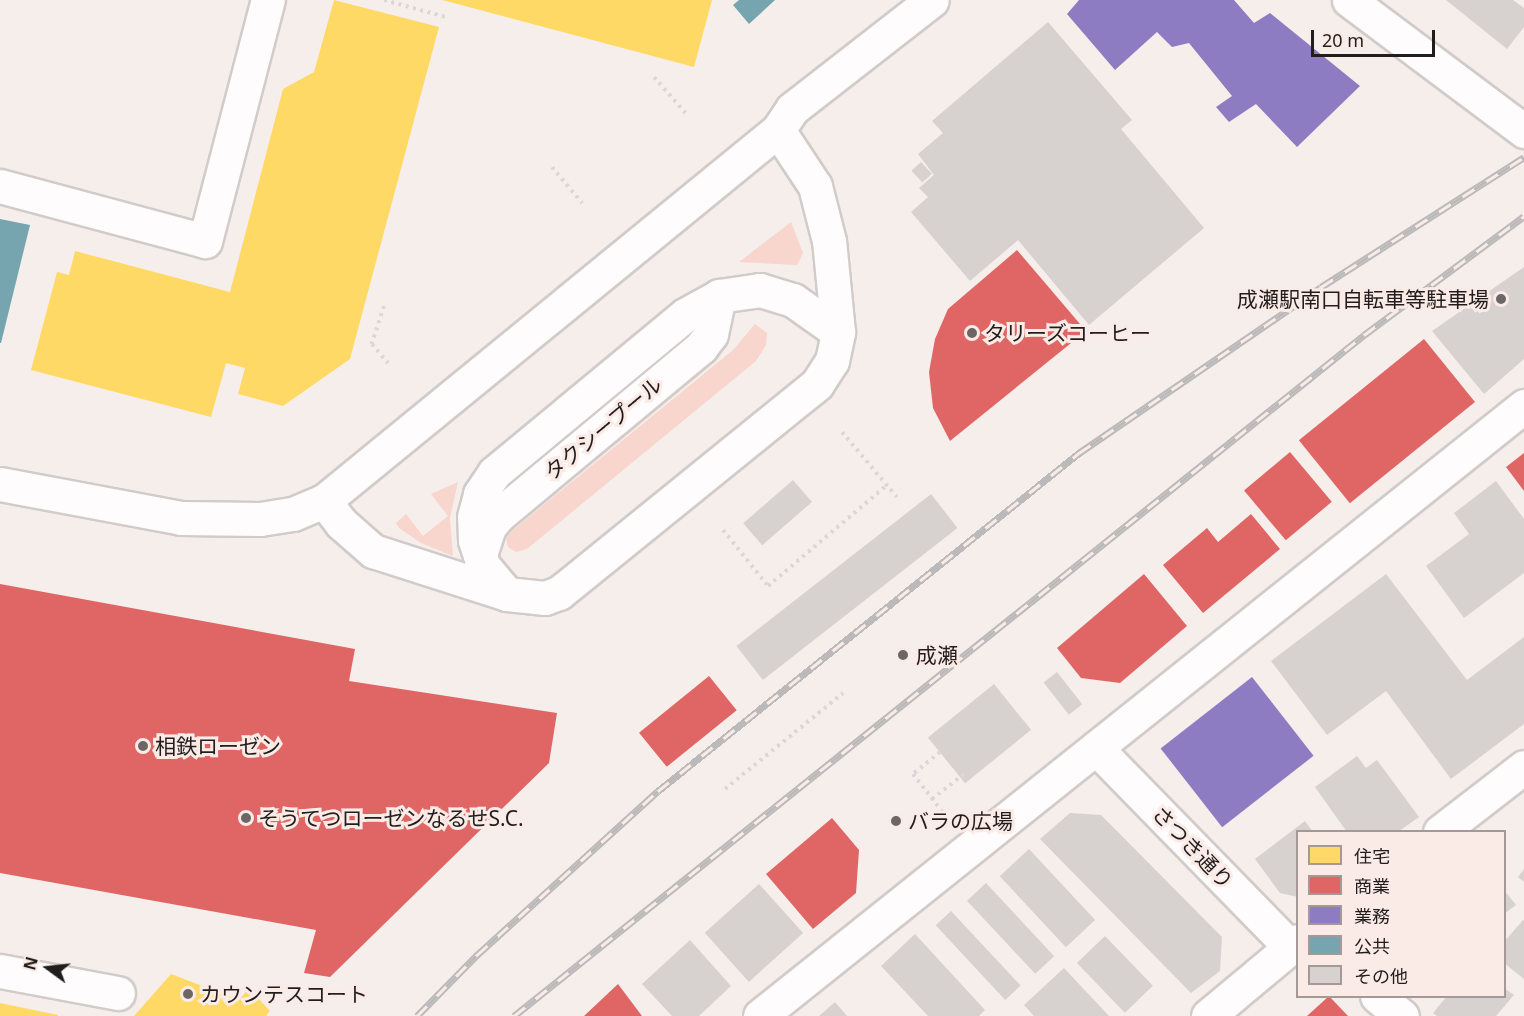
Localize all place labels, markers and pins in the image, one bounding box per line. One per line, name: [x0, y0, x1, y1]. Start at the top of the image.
place label: 成瀬駅南口自転車等駐車場: [1237, 286, 1489, 312]
marker: 成瀬駅南口自転車等駐車場: [1494, 292, 1508, 306]
place label: タリーズコーヒー: [984, 320, 1152, 346]
marker: タリーズコーヒー: [965, 326, 979, 340]
place label: 成瀬: [916, 642, 958, 668]
marker: 成瀬: [894, 646, 912, 664]
place label: 相鉄ローゼン: [155, 733, 281, 759]
marker: 相鉄ローゼン: [136, 739, 150, 753]
place label: そうてつローゼンなるせS.C.: [258, 805, 524, 831]
place label: バラの広場: [908, 808, 1013, 834]
marker: そうてつローゼンなるせS.C.: [239, 811, 253, 825]
marker: バラの広場: [889, 814, 903, 828]
place label: カウンテスコート: [200, 981, 368, 1007]
marker: カウンテスコート: [181, 987, 195, 1001]

